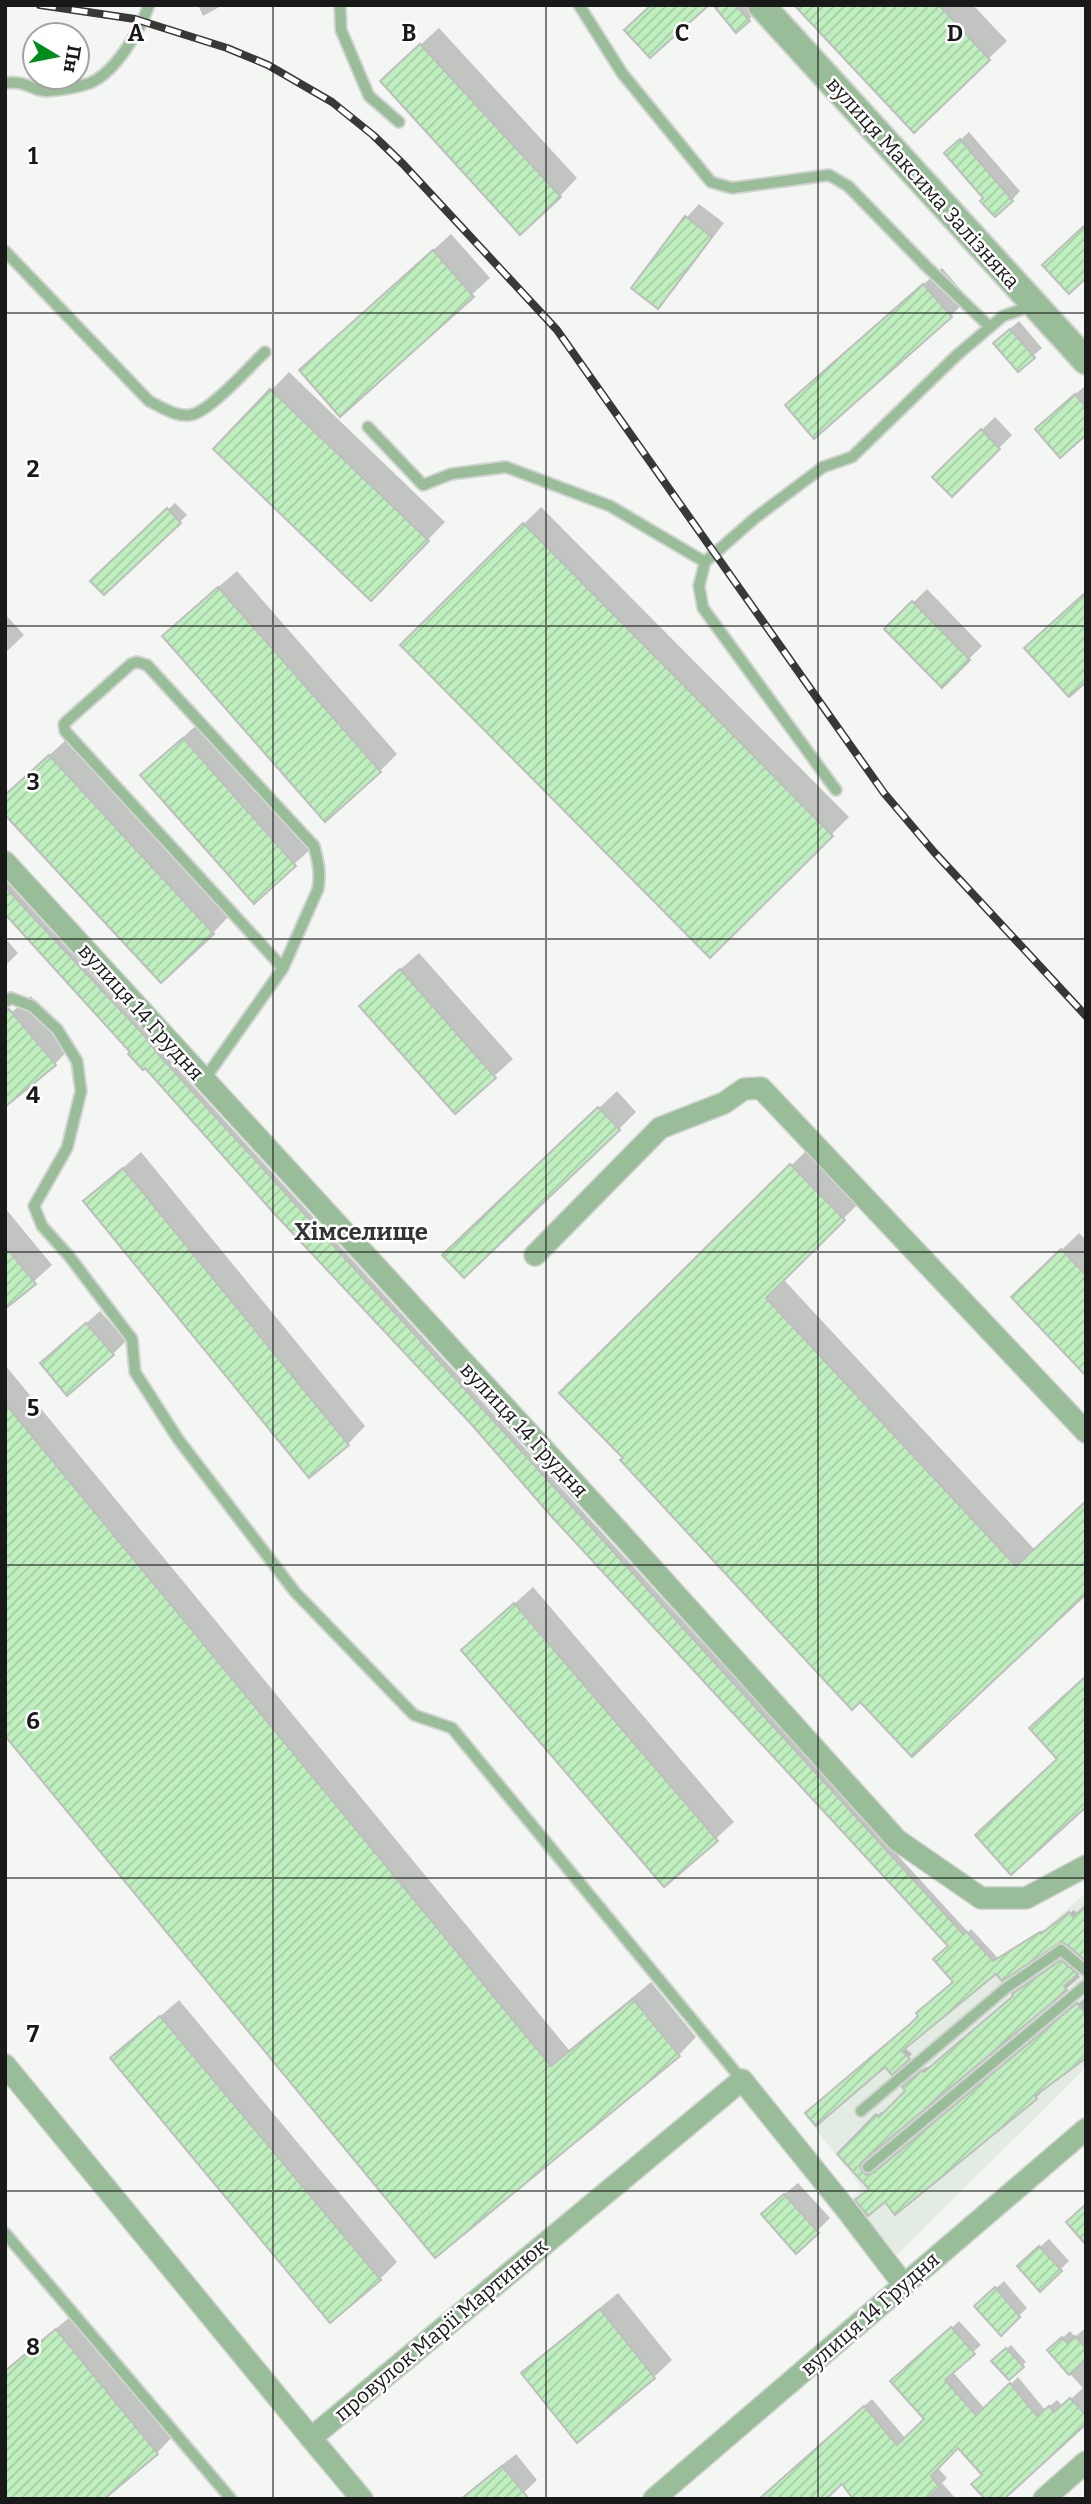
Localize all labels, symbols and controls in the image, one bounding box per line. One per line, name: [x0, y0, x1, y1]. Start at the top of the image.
text: A: [128, 19, 145, 47]
text: B: [402, 19, 416, 47]
text: C: [675, 19, 689, 47]
text: D: [947, 19, 963, 47]
north arrow: [21, 21, 91, 91]
text: Пн: [58, 43, 86, 75]
street label: вулиця Максима Залізняка: [821, 72, 1025, 295]
text: 1: [28, 142, 38, 170]
text: 2: [27, 455, 40, 483]
text: 3: [26, 768, 40, 796]
street label: вулиця 14 Грудня: [73, 938, 209, 1086]
text: 4: [26, 1081, 40, 1109]
district label: Хімселище: [294, 1218, 428, 1246]
street label: вулиця 14 Грудня: [455, 1357, 593, 1503]
text: 5: [27, 1394, 39, 1422]
text: 6: [26, 1707, 40, 1735]
text: 7: [27, 2020, 40, 2048]
street label: провулок Марії Мартинюк: [329, 2233, 553, 2427]
street label: вулиця 14 Грудня: [795, 2247, 945, 2381]
text: 8: [26, 2333, 40, 2361]

